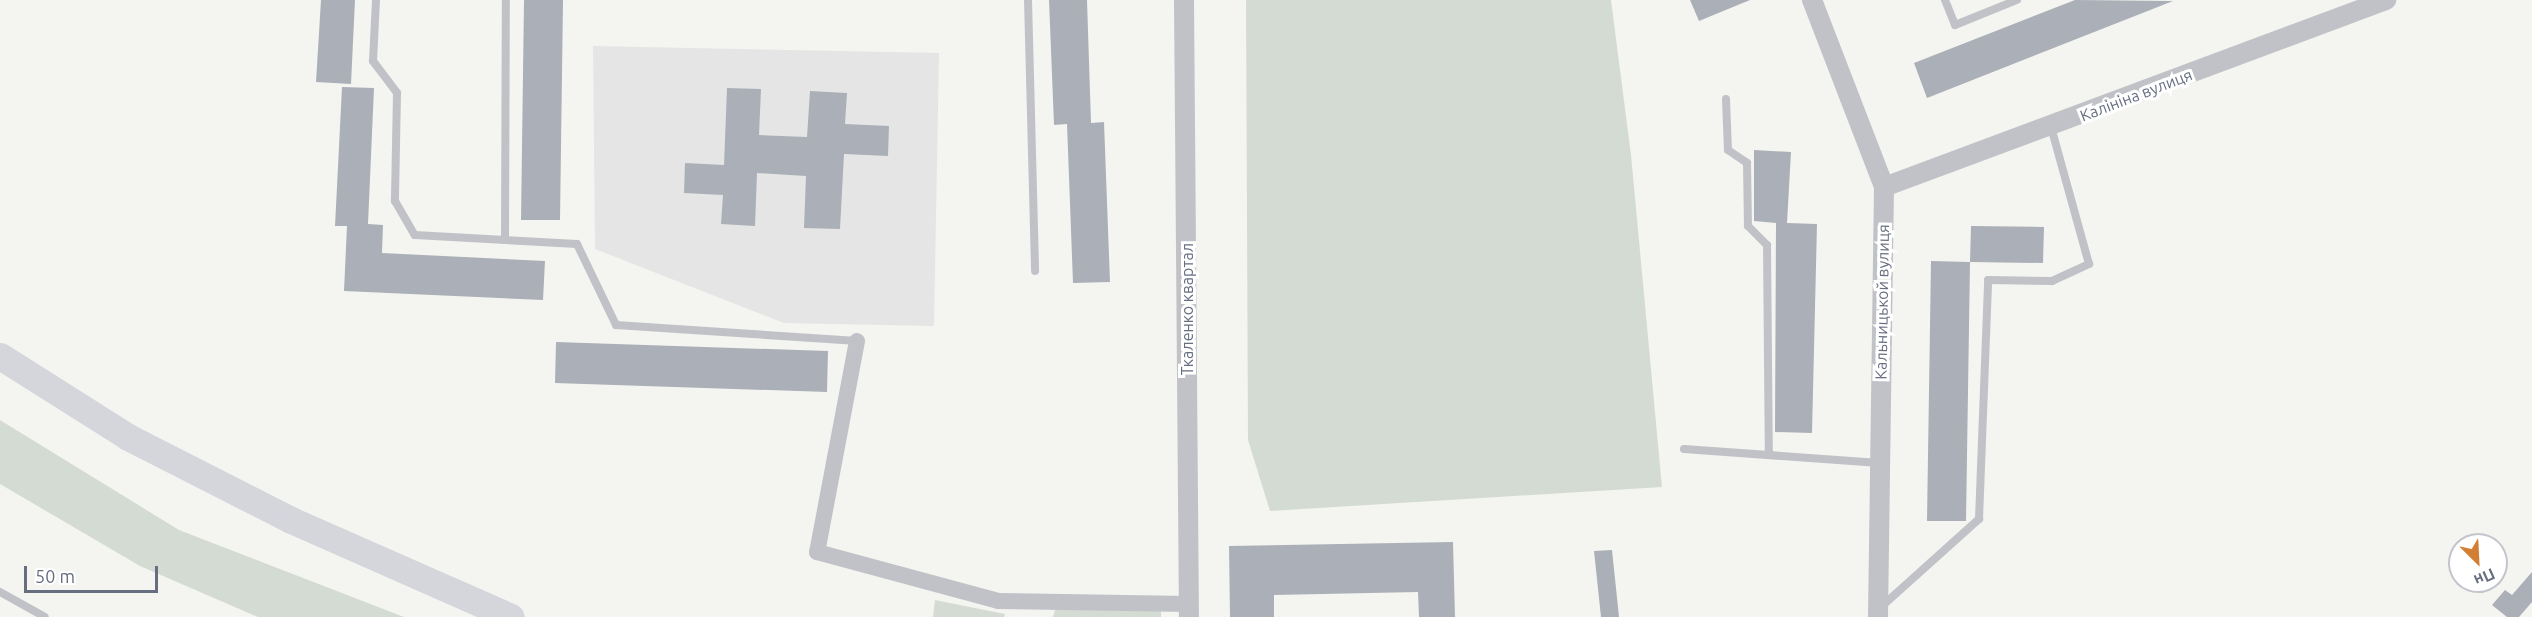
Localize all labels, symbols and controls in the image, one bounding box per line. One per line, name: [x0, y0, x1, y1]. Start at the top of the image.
street label: Калініна вулиця: [2077, 65, 2195, 125]
street label: Кальницькой вулиця: [1871, 224, 1893, 380]
street label: Ткаленко квартал: [1177, 243, 1197, 375]
north arrow: [2448, 533, 2508, 593]
scale bar: [27, 554, 160, 592]
text: Пн: [2471, 565, 2498, 590]
text: 50 m: [35, 566, 75, 586]

